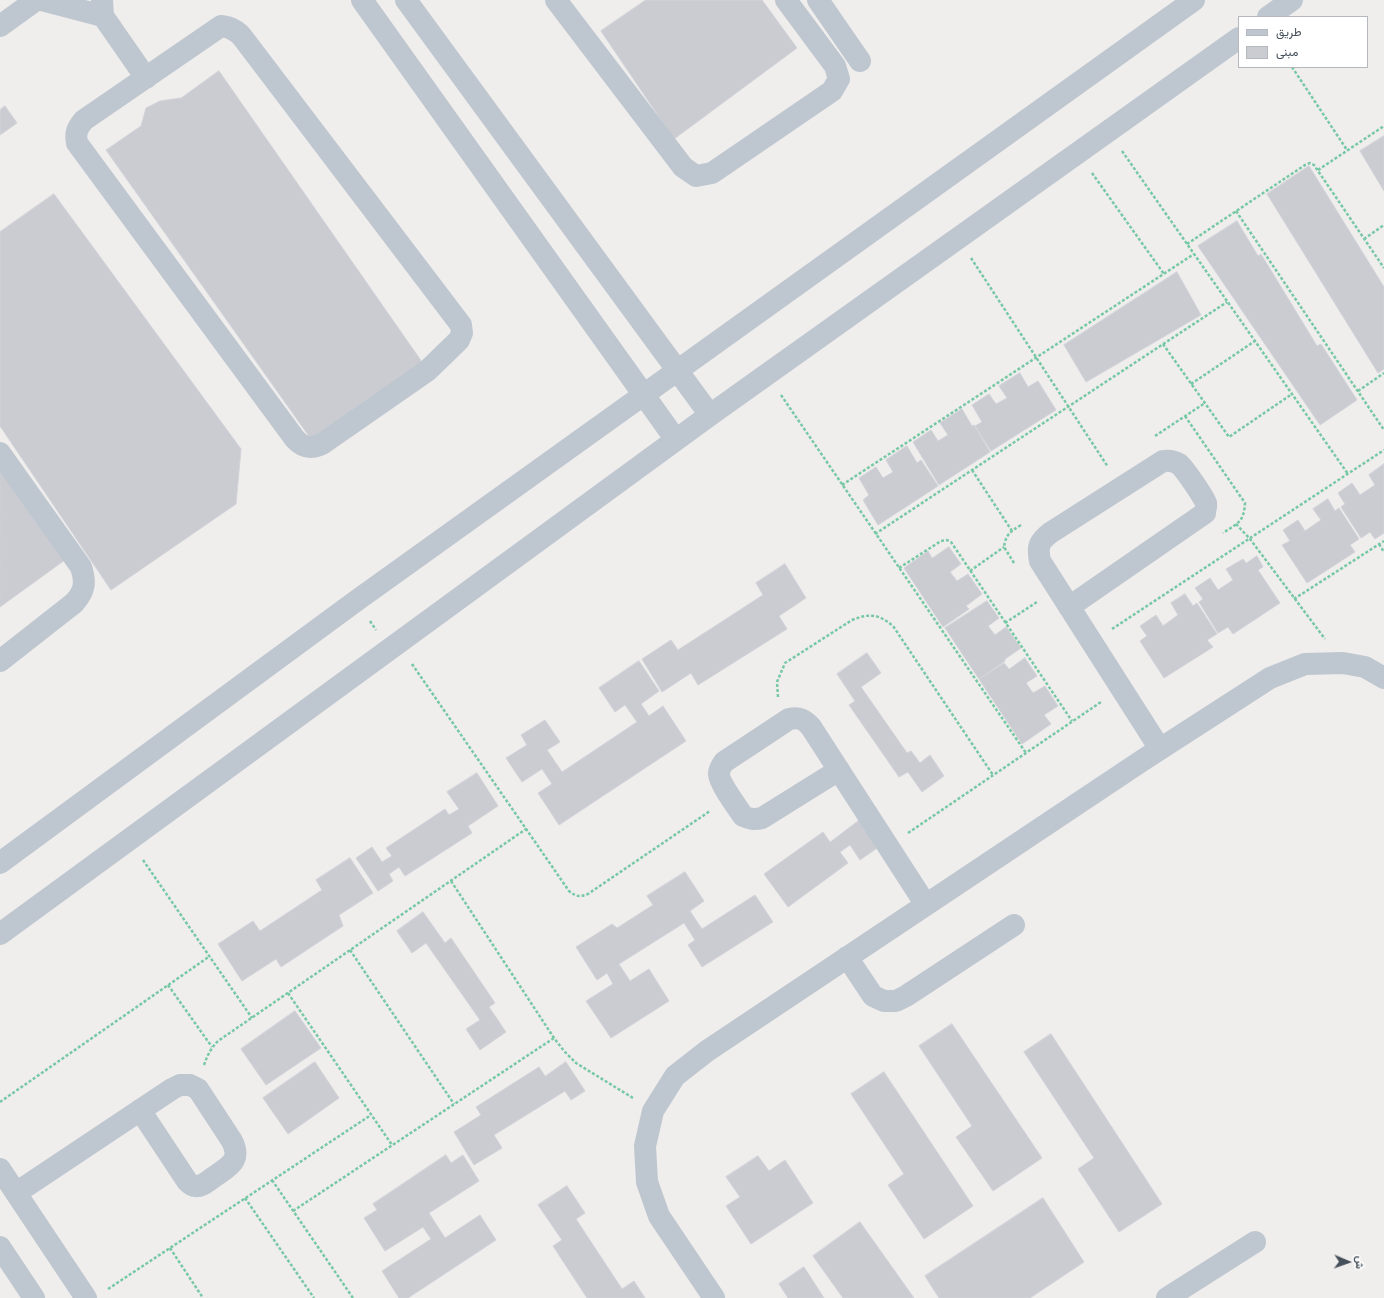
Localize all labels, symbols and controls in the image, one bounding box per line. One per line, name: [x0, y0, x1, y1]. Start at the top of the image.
legend: [1238, 16, 1368, 68]
text: طريق: [1276, 23, 1301, 40]
text: مبنى: [1276, 43, 1298, 60]
north arrow: [1328, 1242, 1368, 1282]
text: ش: [1352, 1256, 1368, 1269]

